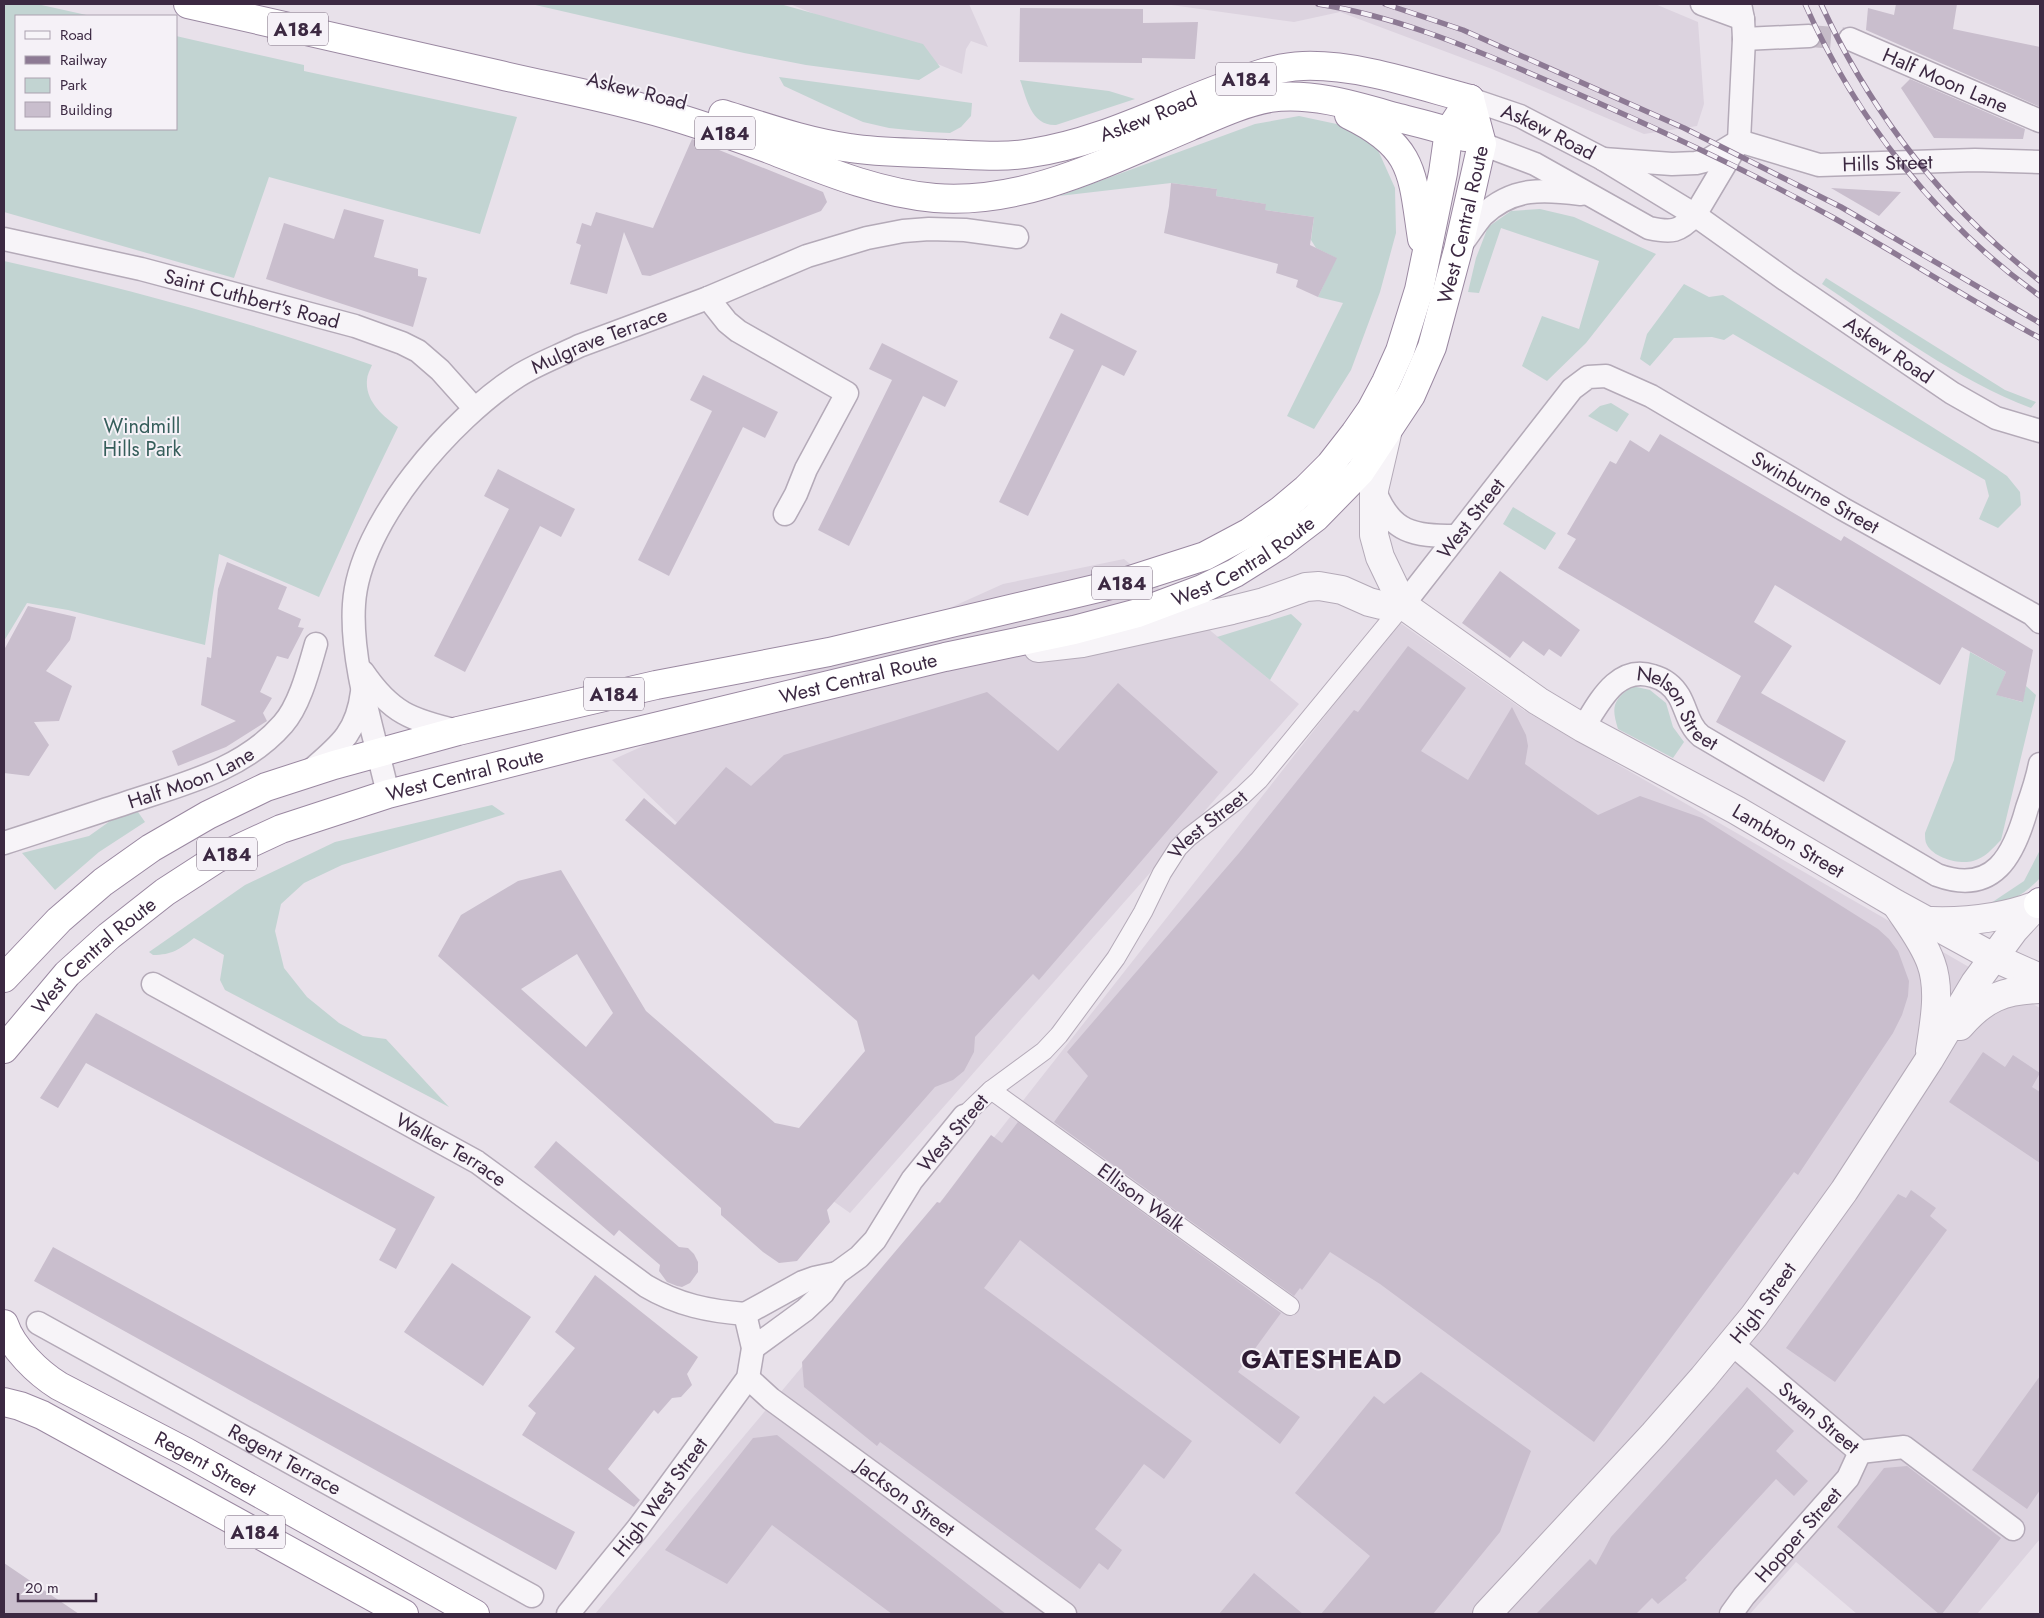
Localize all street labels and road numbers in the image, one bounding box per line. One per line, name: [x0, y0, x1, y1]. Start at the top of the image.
road number: A184: [268, 12, 328, 46]
street label: Half Moon Lane: [1878, 40, 2013, 120]
road number: A184: [1216, 62, 1276, 96]
street label: Askew Road: [584, 65, 690, 117]
street label: Askew Road: [1096, 84, 1201, 149]
street label: Askew Road: [1497, 96, 1601, 167]
road number: A184: [695, 116, 755, 150]
street label: West Central Route: [1430, 143, 1496, 307]
street label: Hills Street: [1842, 147, 1933, 179]
street label: Saint Cuthbert's Road: [161, 261, 343, 336]
street label: Mulgrave Terrace: [526, 300, 671, 381]
street label: Askew Road: [1838, 309, 1939, 391]
street label: Swinburne Street: [1746, 444, 1885, 541]
street label: West Street: [1430, 472, 1512, 565]
street label: West Central Route: [1167, 509, 1321, 614]
road number: A184: [1092, 566, 1152, 600]
street label: West Central Route: [776, 645, 940, 711]
street label: Nelson Street: [1635, 659, 1724, 758]
road number: A184: [584, 678, 644, 711]
street label: Half Moon Lane: [124, 739, 260, 816]
street label: West Central Route: [383, 740, 547, 808]
street label: West Street: [1160, 784, 1254, 864]
street label: Lambton Street: [1727, 796, 1850, 885]
road number: A184: [197, 838, 257, 871]
street label: West Central Route: [25, 890, 162, 1021]
street label: West Street: [911, 1087, 995, 1178]
street label: Walker Terrace: [390, 1105, 513, 1194]
street label: Ellison Walk: [1091, 1156, 1191, 1240]
street label: High Street: [1723, 1256, 1803, 1350]
street label: Swan Street: [1772, 1375, 1866, 1460]
street label: Regent Terrace: [223, 1416, 347, 1502]
street label: Regent Street: [150, 1424, 262, 1503]
street label: High West Street: [606, 1431, 715, 1563]
street label: Jackson Street: [848, 1450, 961, 1544]
street label: Hopper Street: [1748, 1480, 1848, 1589]
road number: A184: [225, 1515, 285, 1548]

